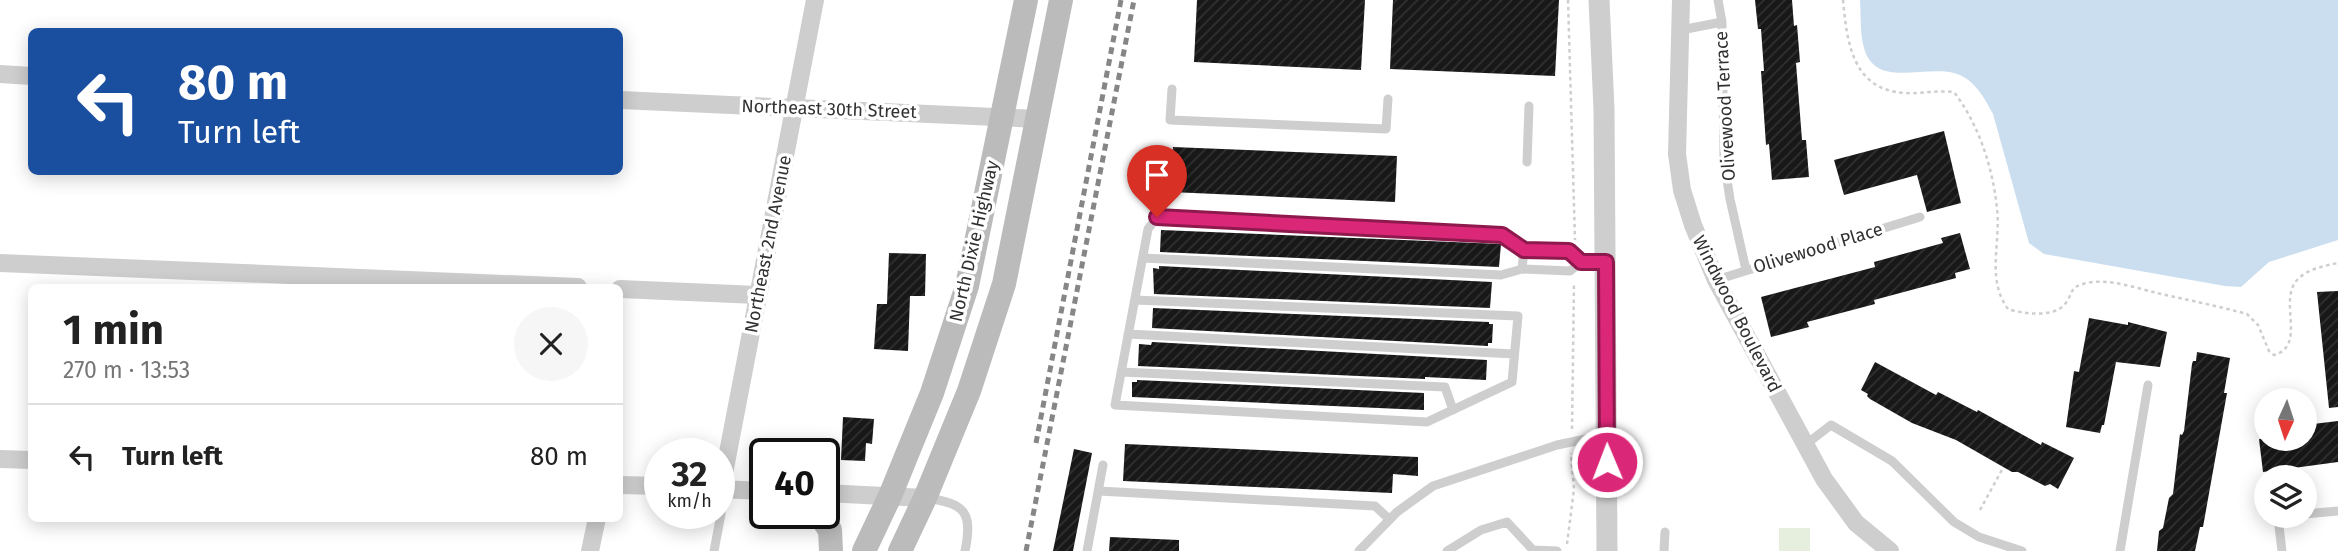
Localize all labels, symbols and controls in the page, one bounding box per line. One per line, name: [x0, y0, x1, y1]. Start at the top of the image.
street label: Olivewood Terrace: [1710, 30, 1740, 182]
text: 80 m: [178, 53, 288, 112]
icon: left: [63, 56, 154, 147]
street label: Northeast 30th Street: [741, 95, 918, 123]
text: Turn left: [178, 113, 300, 151]
pin: [1127, 145, 1187, 217]
street label: Northeast 2nd Avenue: [740, 153, 796, 335]
icon: arrive: [1138, 156, 1176, 194]
street label: North Dixie Highway: [945, 158, 1003, 324]
street label: Olivewood Place: [1751, 218, 1885, 278]
street label: Windwood Boulevard: [1688, 232, 1786, 396]
text: 1 min: [63, 305, 164, 355]
button: close: [514, 307, 588, 381]
text: 270 m · 13:53: [63, 356, 190, 384]
north arrow: [2254, 388, 2317, 452]
map controls: [2254, 388, 2317, 528]
position arrow: [1570, 425, 1644, 499]
icon: left: [63, 438, 101, 476]
speed limit sign: 40: [749, 438, 840, 529]
text: Turn left: [122, 441, 223, 472]
text: 80 m: [530, 441, 588, 472]
text: 32: [672, 453, 707, 495]
button: layers: [2254, 465, 2317, 528]
text: km/h: [667, 490, 712, 512]

